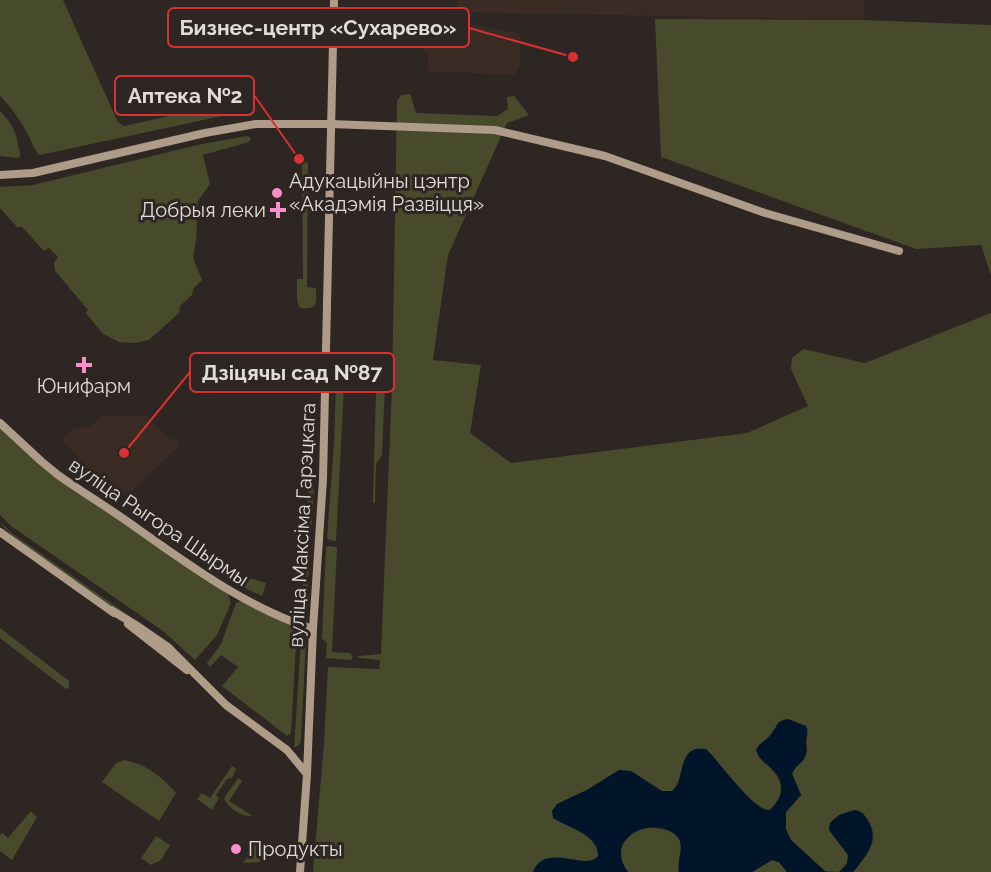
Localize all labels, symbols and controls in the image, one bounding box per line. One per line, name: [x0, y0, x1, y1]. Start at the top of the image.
callout: Бизнес-центр «Сухарево»: [168, 8, 469, 47]
text: Бизнес-центр «Сухарево»: [180, 15, 456, 40]
callout: Аптека №2: [115, 76, 254, 115]
text: Аптека №2: [128, 83, 242, 108]
place label: Адукацыйны цэнтр «Акадэмія Развіцця»: [289, 169, 484, 216]
marker: Адукацыйны цэнтр «Акадэмія Развіцця»: [270, 186, 284, 200]
place label: Добрыя леки: [140, 198, 266, 222]
marker: Добрыя леки: [271, 203, 285, 217]
callout: Дзіцячы сад №87: [190, 353, 394, 392]
marker: Юнифарм: [77, 358, 91, 372]
text: Дзіцячы сад №87: [202, 360, 382, 385]
place label: Юнифарм: [37, 374, 131, 398]
street label: вуліца Максіма Гарэцкага: [284, 402, 320, 648]
street label: вуліца Рыгора Шырмы: [65, 453, 253, 591]
place label: Продукты: [248, 837, 342, 861]
marker: Продукты: [229, 842, 243, 856]

